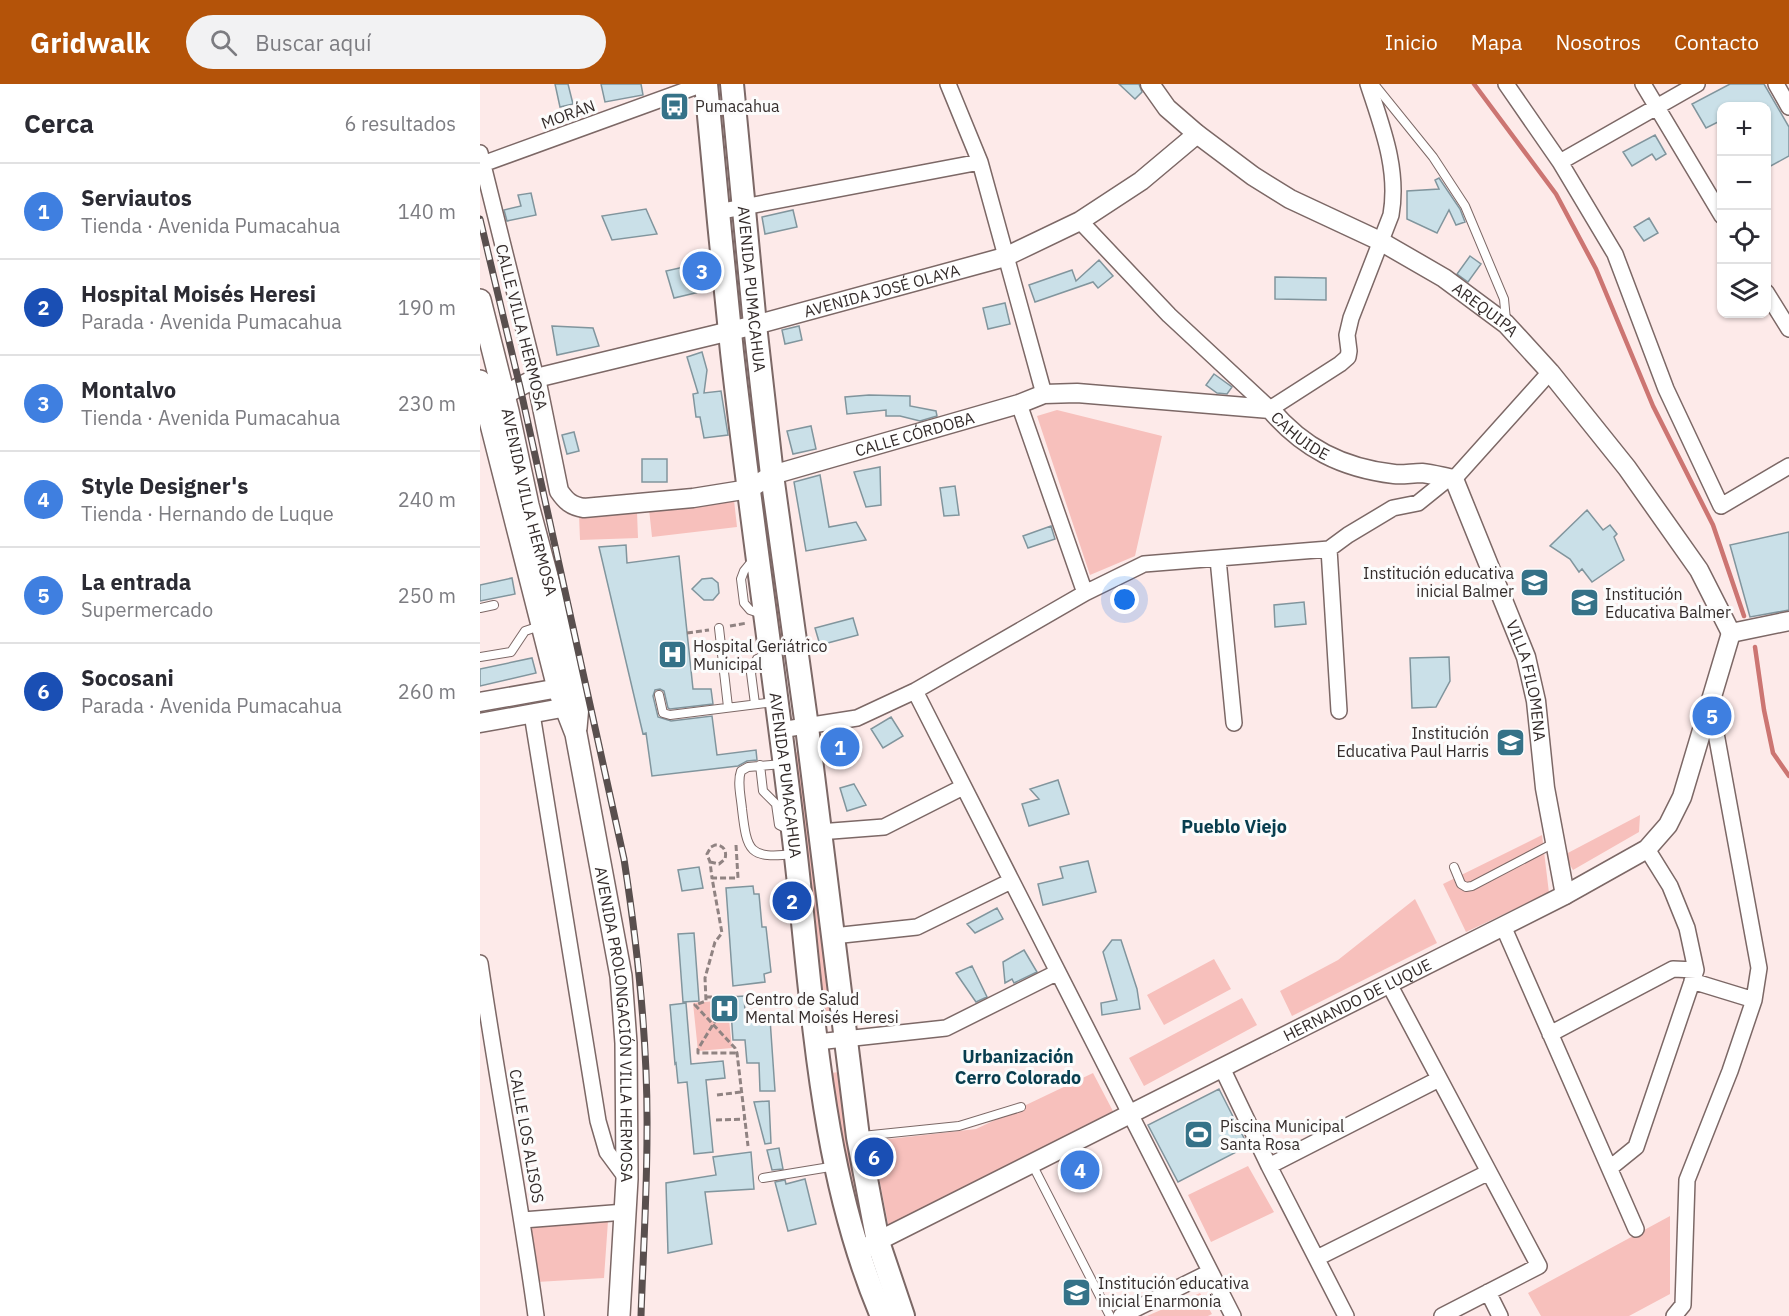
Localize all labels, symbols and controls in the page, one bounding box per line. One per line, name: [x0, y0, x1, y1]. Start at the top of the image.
search box: [186, 15, 606, 69]
text: Gridwalk: [30, 24, 150, 61]
icon: search: [207, 26, 240, 59]
text: Buscar aquí: [255, 28, 371, 57]
text: Inicio: [1385, 28, 1438, 56]
text: Mapa: [1471, 28, 1523, 56]
text: Nosotros: [1556, 28, 1641, 56]
text: Contacto: [1674, 28, 1759, 56]
bus stop icon: Pumacahua: [658, 90, 690, 122]
street label: MORÁN: [538, 94, 598, 133]
place label: Pumacahua: [695, 96, 780, 116]
map controls: [1717, 102, 1771, 318]
button: +: [1717, 102, 1771, 156]
text: Cerca: [24, 106, 94, 140]
text: 6 resultados: [344, 110, 456, 137]
button: −: [1717, 156, 1771, 210]
text: Serviautos: [81, 183, 192, 212]
text: 1: [38, 198, 50, 225]
text: 140 m: [398, 198, 456, 225]
street label: AVENIDA PUMACAHUA: [734, 205, 770, 373]
button: locate: [1717, 210, 1771, 264]
text: Tienda · Avenida Pumacahua: [81, 212, 340, 239]
street label: CALLE VILLA HERMOSA: [492, 242, 552, 412]
pin: 3: [682, 248, 722, 294]
street label: AVENIDA JOSÉ OLAYA: [802, 260, 962, 321]
button: layers: [1717, 264, 1771, 318]
street label: AREQUIPA: [1449, 278, 1523, 341]
text: Hospital Moisés Heresi: [81, 279, 316, 308]
text: 2: [38, 294, 50, 321]
text: 190 m: [398, 294, 456, 321]
text: Parada · Avenida Pumacahua: [81, 308, 342, 335]
text: Montalvo: [81, 375, 176, 404]
text: 3: [38, 390, 50, 417]
text: 230 m: [398, 390, 456, 417]
text: Tienda · Avenida Pumacahua: [81, 404, 340, 431]
street label: AVENIDA VILLA HERMOSA: [498, 406, 562, 598]
street label: CALLE CÓRDOBA: [852, 407, 977, 461]
street label: CAHUIDE: [1267, 407, 1333, 464]
text: Style Designer's: [81, 471, 248, 500]
text: 4: [38, 486, 50, 513]
text: 240 m: [398, 486, 456, 513]
text: Tienda · Hernando de Luque: [81, 500, 334, 527]
place label: Institución educativa inicial Balmer: [1363, 563, 1514, 601]
school or university icon: Institución educativa inicial Balmer: [1519, 566, 1551, 598]
text: La entrada: [81, 567, 191, 596]
text: 5: [38, 582, 50, 609]
text: 250 m: [398, 582, 456, 609]
place label: Institución Educativa Balmer: [1605, 584, 1731, 622]
your location: [1110, 585, 1139, 614]
school or university icon: Institución Educativa Balmer: [1568, 587, 1600, 619]
text: Supermercado: [81, 596, 213, 623]
street label: VILLA FILOMENA: [1502, 617, 1550, 742]
place label: Hospital Geriátrico Municipal: [693, 636, 827, 674]
hospital icon: Hospital Geriátrico Municipal: [656, 639, 688, 671]
text: Socosani: [81, 663, 174, 692]
text: 6: [38, 678, 50, 705]
text: 260 m: [398, 678, 456, 705]
street label: AVENIDA PUMACAHUA: [766, 691, 806, 859]
text: Parada · Avenida Pumacahua: [81, 692, 342, 719]
pin: 5: [1692, 694, 1732, 738]
place label: Institución Educativa Paul Harris: [1337, 723, 1489, 761]
pin: 1: [820, 724, 860, 770]
school or university icon: Institución Educativa Paul Harris: [1494, 726, 1526, 758]
district label: Pueblo Viejo: [1181, 815, 1287, 838]
street label: AVENIDA PROLONGACIÓN VILLA HERMOSA: [591, 865, 637, 1182]
pin: 2: [772, 878, 812, 924]
street label: HERNANDO DE LUQUE: [1280, 954, 1435, 1045]
place label: Centro de Salud Mental Moisés Heresi: [745, 989, 899, 1027]
hospital icon: Centro de Salud Mental Moisés Heresi: [708, 992, 740, 1024]
district label: Urbanización Cerro Colorado: [955, 1045, 1081, 1089]
street label: CALLE LOS ALISOS: [505, 1067, 549, 1205]
place label: Piscina Municipal Santa Rosa: [1220, 1116, 1344, 1154]
sports icon: Piscina Municipal Santa Rosa: [1183, 1119, 1215, 1151]
pin: 6: [854, 1134, 894, 1180]
pin: 4: [1060, 1148, 1100, 1192]
place label: Institución educativa inicial Enarmonia: [1098, 1273, 1249, 1311]
school or university icon: Institución educativa inicial Enarmonia: [1061, 1276, 1093, 1308]

